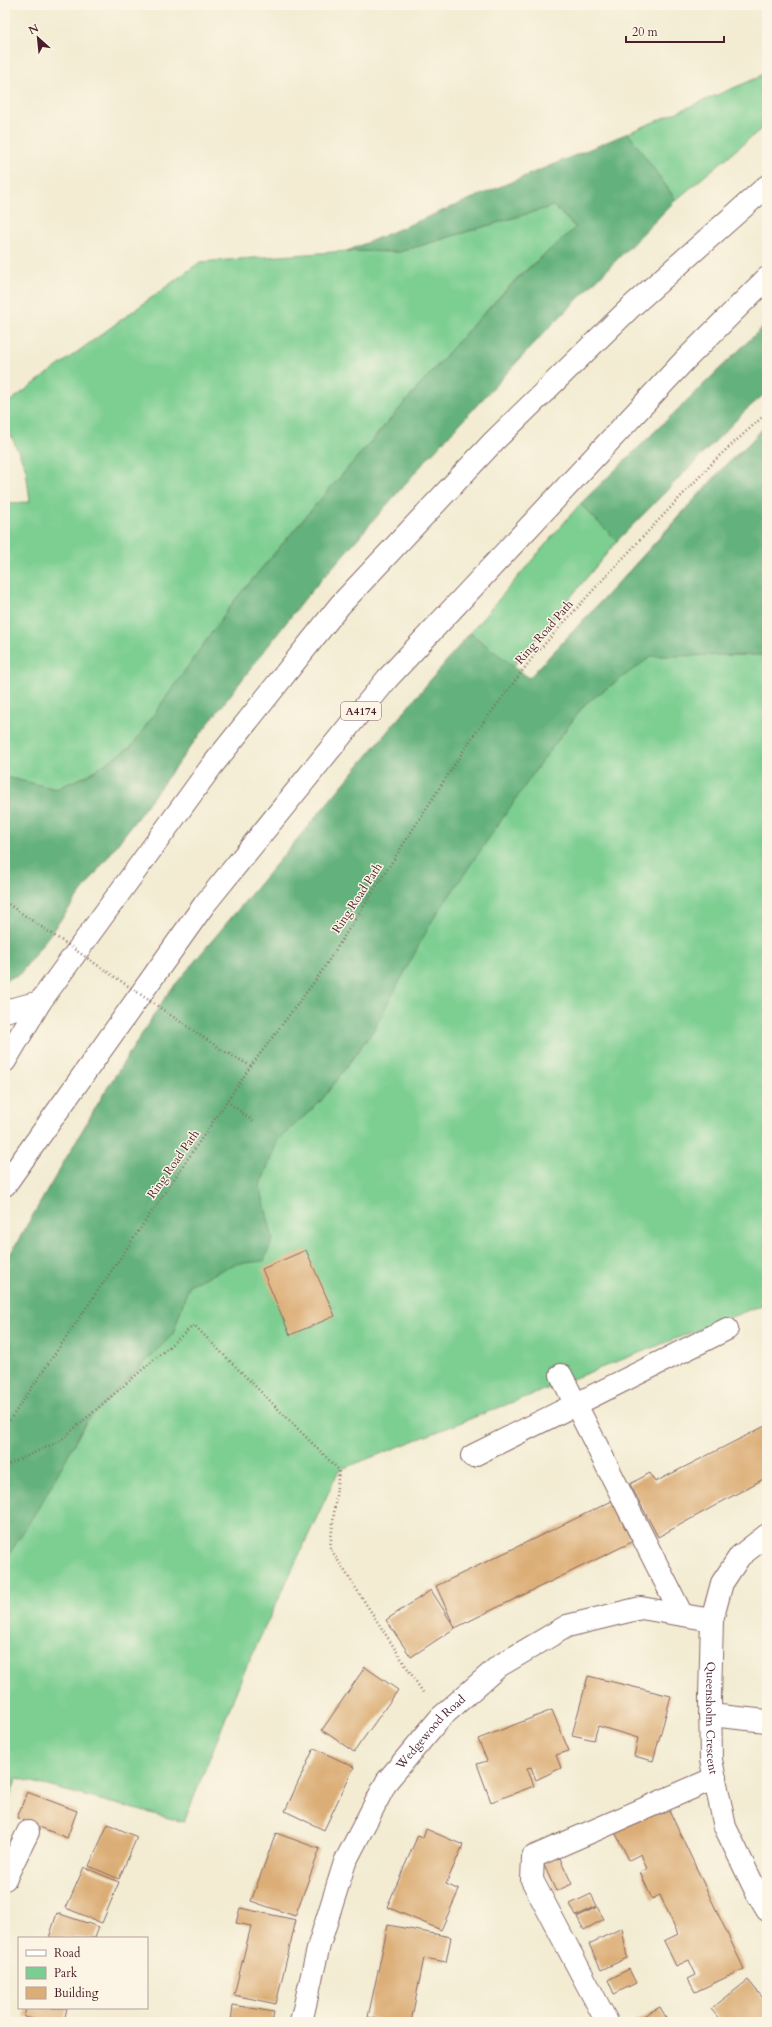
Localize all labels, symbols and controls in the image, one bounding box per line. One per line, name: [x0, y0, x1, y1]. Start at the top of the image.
north arrow: [18, 18, 58, 58]
scale bar: [626, 18, 724, 44]
text: N: [26, 20, 42, 38]
text: 20 m: [632, 24, 659, 40]
street label: Ring Road Path: [511, 596, 577, 668]
road number: A4174: [341, 702, 381, 720]
street label: Ring Road Path: [328, 859, 386, 936]
street label: Ring Road Path: [143, 1126, 203, 1202]
street label: Queensholm Crescent: [702, 1661, 722, 1776]
street label: Wedgewood Road: [392, 1691, 469, 1773]
legend: [18, 1937, 148, 2009]
text: Road: [54, 1945, 81, 1961]
text: Park: [54, 1965, 78, 1981]
text: Building: [54, 1985, 99, 2001]

